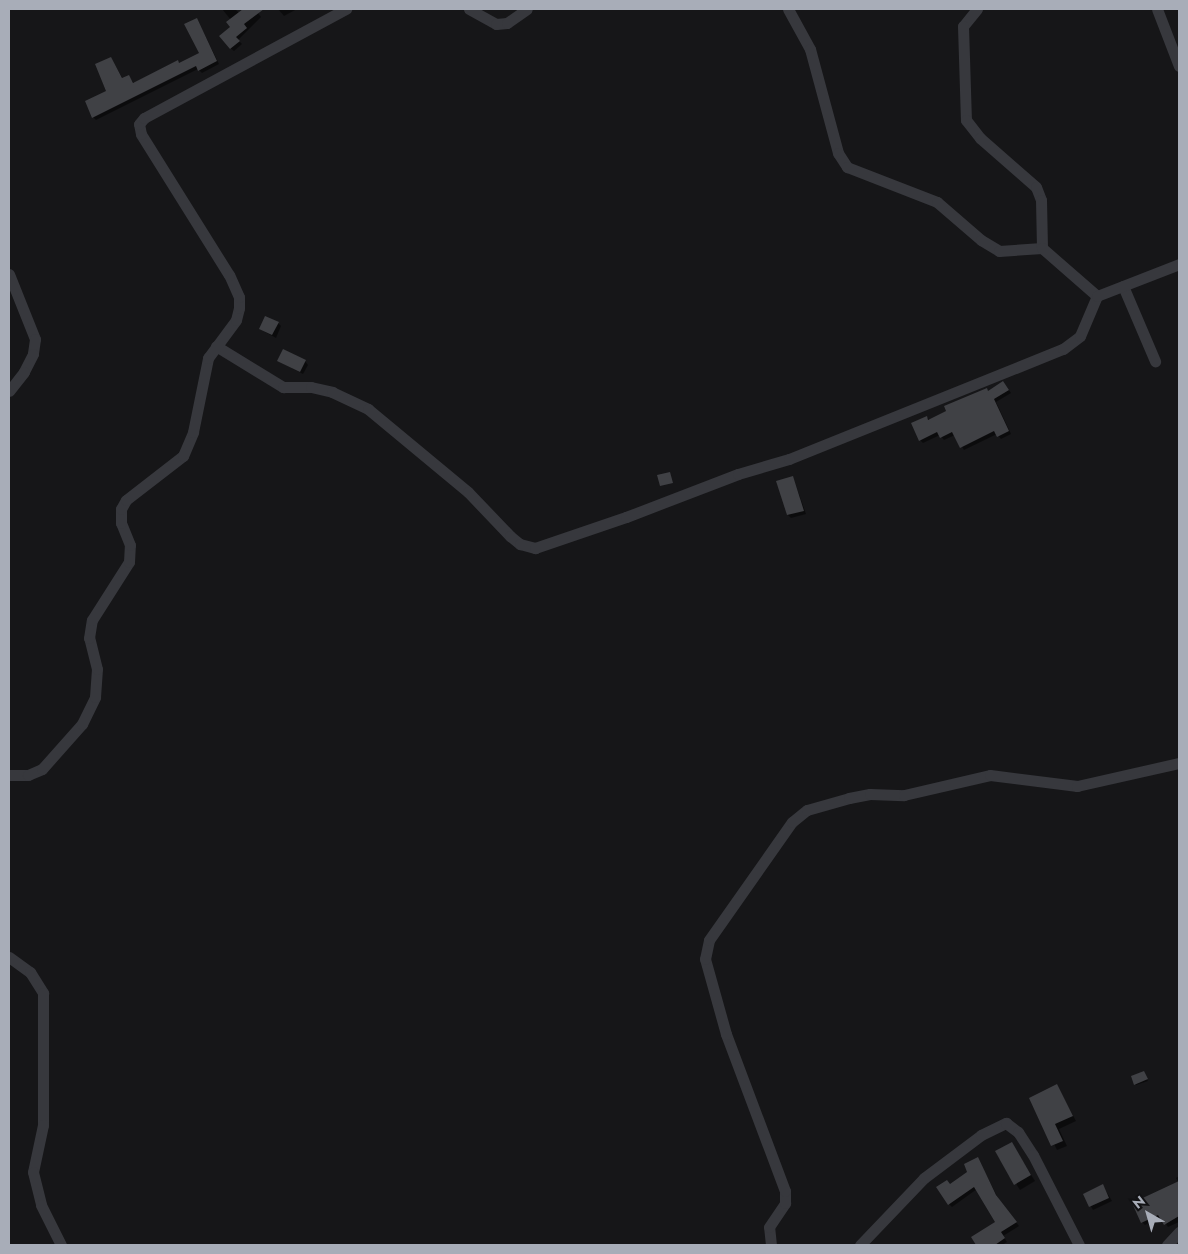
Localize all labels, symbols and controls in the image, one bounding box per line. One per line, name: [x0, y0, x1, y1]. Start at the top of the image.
north arrow: [1123, 1189, 1173, 1239]
text: N: [1128, 1191, 1149, 1213]

